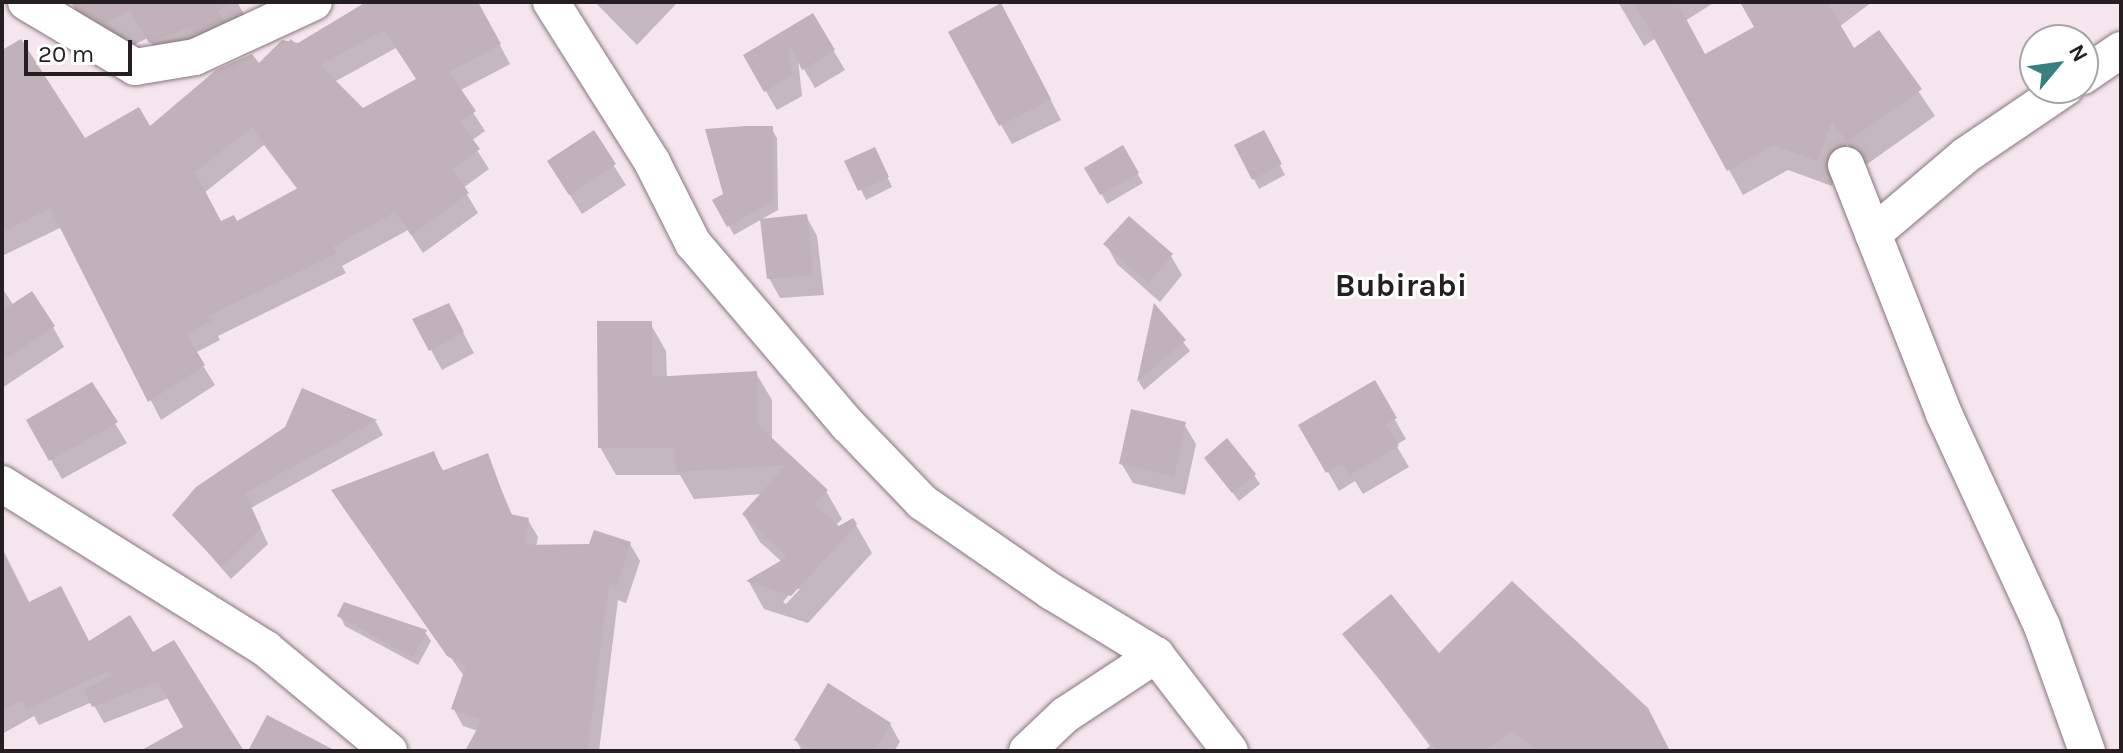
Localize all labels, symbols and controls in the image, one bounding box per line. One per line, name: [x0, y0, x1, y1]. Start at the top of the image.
scale bar: [28, 24, 136, 74]
north arrow: [2019, 24, 2099, 104]
text: 20 m: [38, 40, 94, 68]
text: N: [2063, 40, 2093, 67]
district label: Bubirabi: [1335, 267, 1467, 305]

